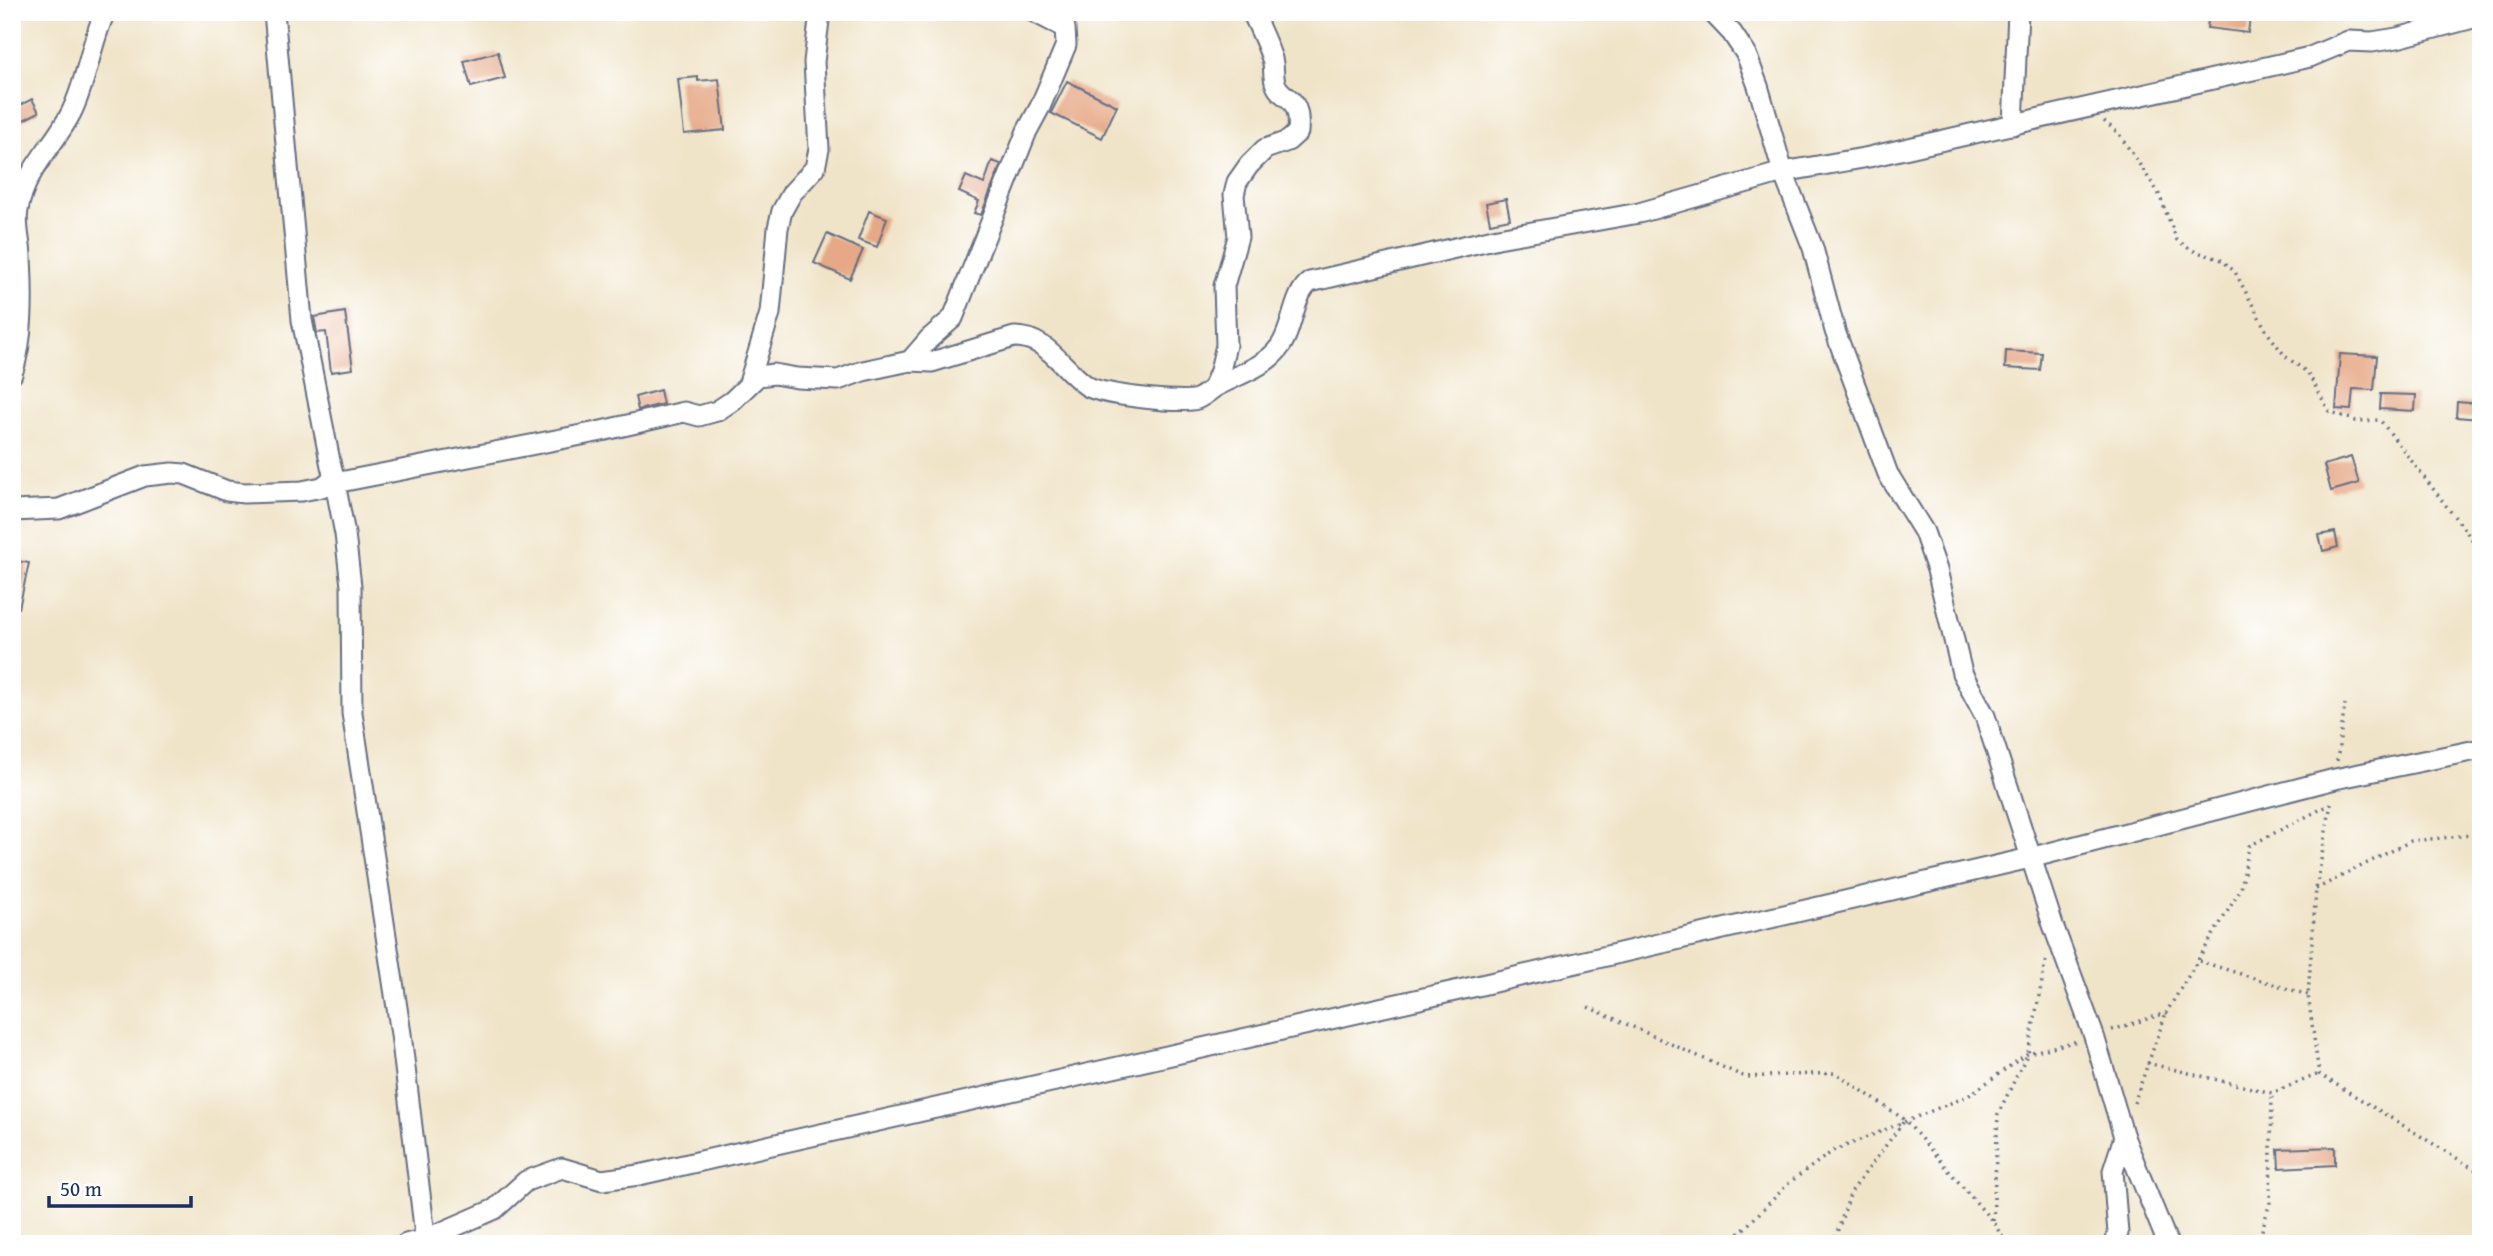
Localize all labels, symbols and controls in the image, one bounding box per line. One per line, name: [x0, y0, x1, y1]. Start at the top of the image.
scale bar: [49, 1165, 191, 1209]
text: 50 m: [60, 1173, 102, 1204]

